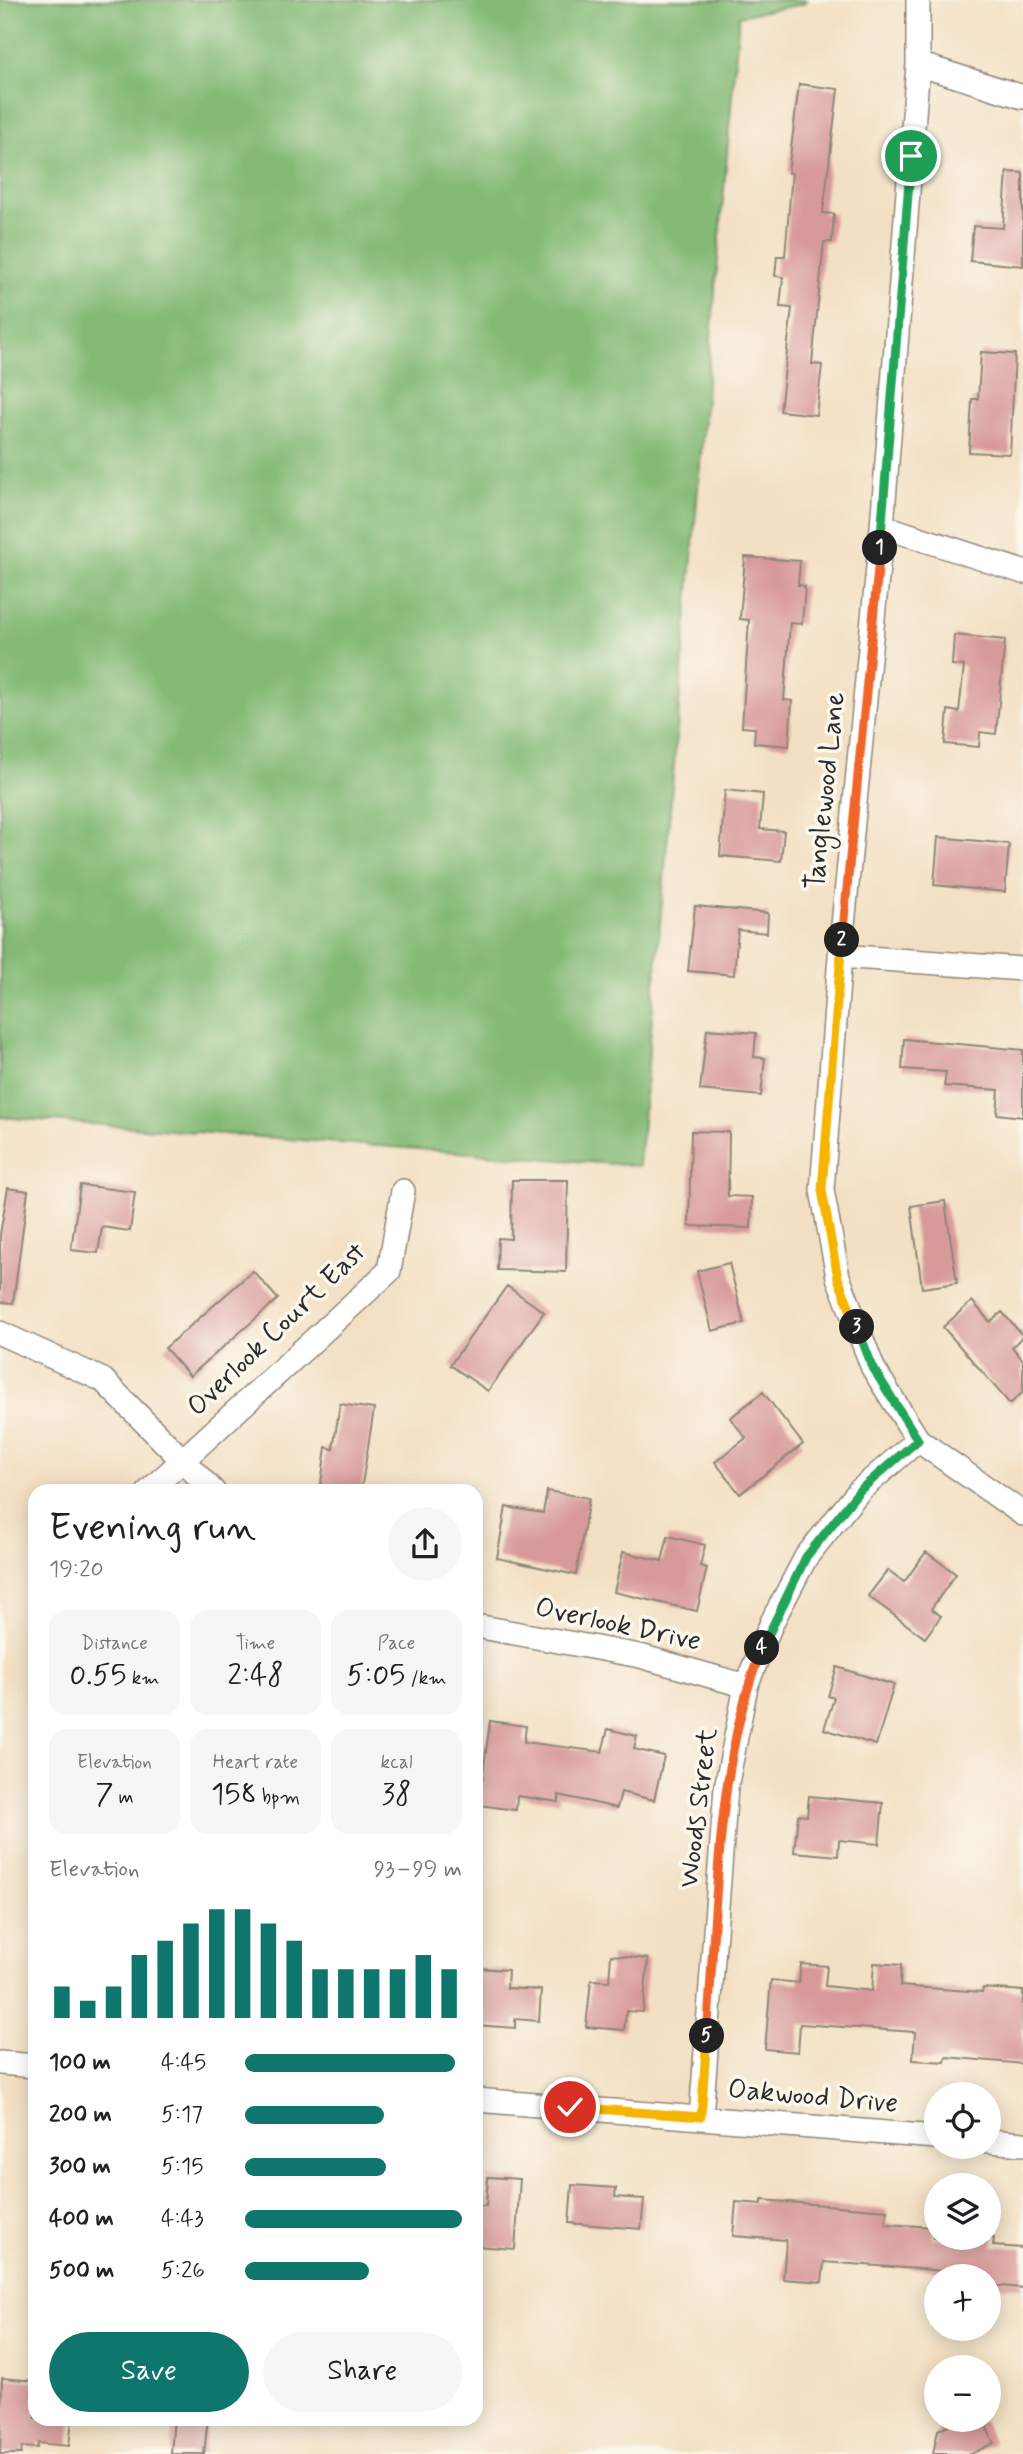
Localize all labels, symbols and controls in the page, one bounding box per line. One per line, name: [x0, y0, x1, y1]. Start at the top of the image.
pin: [881, 126, 941, 186]
icon: arrive: [892, 137, 930, 175]
pin: 1: [862, 530, 898, 566]
text: 1: [875, 535, 884, 560]
street label: Tanglewood Lane: [797, 690, 857, 892]
pin: 2: [824, 922, 860, 958]
text: 2: [837, 927, 846, 952]
street label: Overlook Court East: [179, 1234, 375, 1425]
pin: 3: [840, 1310, 874, 1344]
text: 3: [852, 1314, 861, 1339]
text: Evening run: [49, 1504, 256, 1553]
button: share: [388, 1507, 462, 1581]
text: 19:20: [49, 1555, 104, 1585]
street label: Overlook Drive: [532, 1589, 704, 1661]
pin: 4: [744, 1630, 780, 1666]
text: Distance: [81, 1631, 148, 1656]
text: Time: [236, 1631, 275, 1656]
text: Pace: [378, 1631, 415, 1656]
text: 4: [756, 1635, 767, 1660]
text: 0.55: [70, 1656, 127, 1695]
text: 2:48: [227, 1656, 284, 1695]
text: 5:05: [347, 1656, 405, 1695]
text: km: [127, 1666, 159, 1691]
text: /km: [405, 1666, 446, 1691]
street label: Woods Street: [671, 1725, 727, 1890]
text: Elevation: [77, 1750, 152, 1775]
text: Heart rate: [213, 1750, 298, 1775]
text: kcal: [381, 1750, 412, 1775]
text: 7: [95, 1775, 113, 1814]
text: 158: [211, 1775, 257, 1814]
text: 38: [382, 1775, 412, 1814]
text: m: [113, 1785, 134, 1810]
text: bpm: [257, 1785, 300, 1810]
text: Elevation: [49, 1855, 140, 1885]
text: 93–99 m: [374, 1855, 462, 1885]
pin: 5: [690, 2018, 724, 2054]
text: 5: [701, 2023, 712, 2048]
text: 100 m: [49, 2048, 111, 2078]
text: 4:45: [161, 2048, 206, 2078]
street label: Oakwood Drive: [726, 2071, 900, 2123]
pin: [540, 2077, 600, 2137]
map controls: [924, 2082, 1001, 2432]
button: locate: [924, 2082, 1001, 2159]
icon: check: [551, 2088, 589, 2126]
text: 200 m: [49, 2100, 112, 2130]
text: 5:17: [161, 2100, 203, 2130]
text: 300 m: [49, 2152, 111, 2182]
text: 5:15: [161, 2152, 203, 2182]
button: layers: [924, 2173, 1001, 2250]
text: 400 m: [49, 2204, 114, 2234]
text: 4:43: [161, 2204, 204, 2234]
text: 500 m: [49, 2256, 114, 2286]
text: 5:26: [161, 2256, 205, 2286]
button: +: [924, 2264, 1001, 2341]
button: Save: [49, 2332, 249, 2412]
button: Share: [263, 2332, 462, 2412]
button: −: [924, 2355, 1001, 2432]

